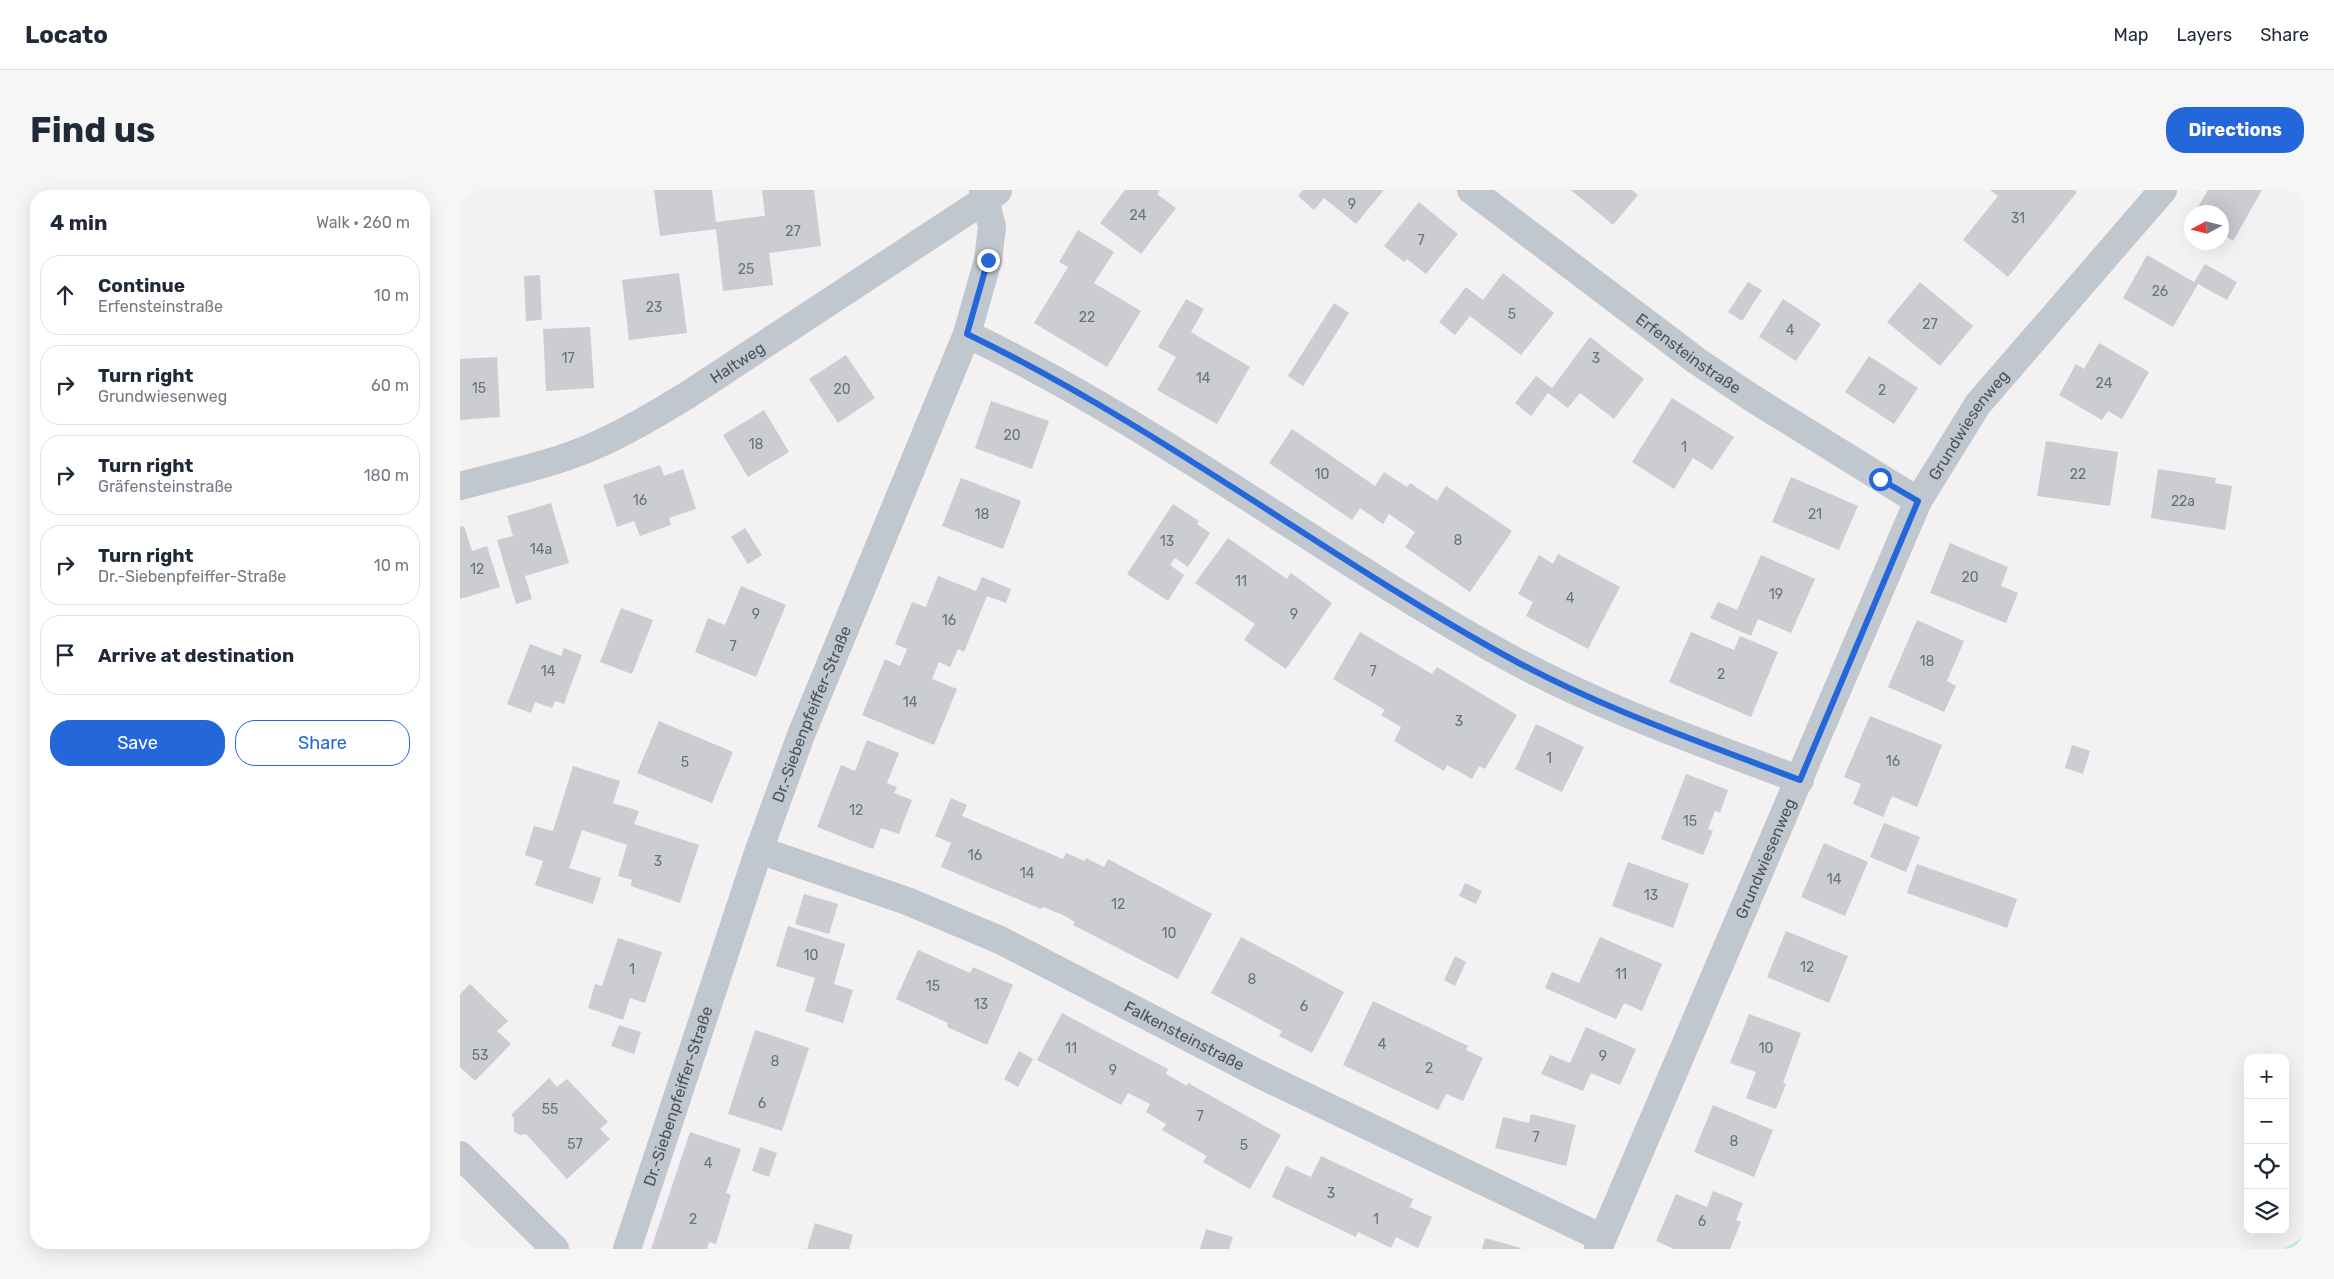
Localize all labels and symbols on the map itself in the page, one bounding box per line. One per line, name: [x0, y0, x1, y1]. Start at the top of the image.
house number: 9: [1348, 196, 1356, 213]
north arrow: [2184, 205, 2229, 250]
house number: 24: [1130, 207, 1147, 224]
house number: 31: [2011, 210, 2025, 227]
house number: 27: [785, 223, 801, 240]
house number: 7: [1417, 232, 1425, 249]
route end: [977, 249, 1000, 272]
house number: 25: [738, 261, 754, 278]
house number: 26: [2152, 283, 2168, 300]
house number: 23: [646, 299, 662, 316]
house number: 5: [1508, 306, 1516, 323]
house number: 22: [1079, 309, 1095, 326]
street label: Erfensteinstraße: [1632, 309, 1745, 397]
house number: 27: [1922, 316, 1938, 333]
house number: 4: [1786, 322, 1795, 339]
street label: Haltweg: [706, 338, 768, 387]
house number: 17: [561, 350, 575, 367]
house number: 3: [1592, 350, 1600, 367]
street label: Grundwiesenweg: [1924, 366, 2013, 483]
house number: 14: [1196, 370, 1211, 387]
house number: 24: [2096, 375, 2113, 392]
house number: 15: [472, 380, 486, 397]
house number: 20: [833, 381, 851, 398]
house number: 2: [1878, 382, 1886, 399]
house number: 20: [1003, 427, 1021, 444]
house number: 18: [749, 436, 764, 453]
house number: 1: [1681, 439, 1687, 456]
house number: 10: [1315, 466, 1330, 483]
house number: 22: [2070, 466, 2086, 483]
route start: [1869, 468, 1892, 491]
house number: 16: [633, 492, 647, 509]
house number: 22a: [2171, 493, 2195, 510]
house number: 18: [975, 506, 990, 523]
house number: 21: [1808, 506, 1822, 523]
house number: 8: [1454, 532, 1463, 549]
house number: 13: [1160, 533, 1174, 550]
house number: 14a: [530, 541, 552, 558]
house number: 12: [470, 561, 484, 578]
house number: 20: [1961, 569, 1979, 586]
house number: 11: [1235, 573, 1247, 590]
house number: 19: [1769, 586, 1783, 603]
house number: 4: [1566, 590, 1575, 607]
house number: 9: [752, 606, 760, 623]
house number: 9: [1290, 606, 1298, 623]
house number: 16: [942, 612, 956, 629]
street label: Dr.-Siebenpfeiffer-Straße: [768, 623, 855, 805]
house number: 7: [729, 638, 737, 655]
house number: 18: [1920, 653, 1935, 670]
house number: 14: [541, 663, 556, 680]
house number: 7: [1369, 663, 1377, 680]
house number: 2: [1717, 666, 1725, 683]
house number: 14: [903, 694, 918, 711]
house number: 3: [1455, 713, 1463, 730]
house number: 1: [1546, 750, 1552, 767]
house number: 16: [1886, 753, 1900, 770]
house number: 5: [681, 754, 689, 771]
street label: Grundwiesenweg: [1731, 795, 1799, 922]
house number: 12: [849, 802, 863, 819]
house number: 15: [1683, 813, 1697, 830]
house number: 16: [968, 847, 982, 864]
house number: 3: [654, 853, 662, 870]
house number: 14: [1020, 865, 1035, 882]
house number: 14: [1827, 871, 1842, 888]
house number: 13: [1644, 887, 1658, 904]
house number: 12: [1111, 896, 1125, 913]
house number: 10: [1162, 925, 1177, 942]
house number: 10: [804, 947, 819, 964]
house number: 12: [1800, 959, 1814, 976]
house number: 1: [629, 961, 635, 978]
house number: 11: [1615, 966, 1627, 983]
house number: 8: [1248, 971, 1257, 988]
house number: 15: [926, 978, 940, 995]
house number: 13: [974, 996, 988, 1013]
street label: Falkensteinstraße: [1121, 996, 1248, 1074]
house number: 6: [1300, 998, 1308, 1015]
street label: Dr.-Siebenpfeiffer-Straße: [639, 1004, 716, 1189]
house number: 4: [1378, 1036, 1387, 1053]
house number: 11: [1065, 1040, 1077, 1057]
house number: 10: [1759, 1040, 1774, 1057]
house number: 53: [472, 1047, 488, 1064]
house number: 9: [1599, 1048, 1607, 1065]
house number: 8: [771, 1053, 780, 1070]
house number: 2: [1425, 1060, 1433, 1077]
house number: 9: [1109, 1062, 1117, 1079]
house number: 6: [758, 1095, 766, 1112]
house number: 55: [542, 1101, 558, 1118]
house number: 7: [1196, 1108, 1204, 1125]
house number: 7: [1532, 1129, 1540, 1146]
house number: 8: [1730, 1133, 1739, 1150]
house number: 57: [567, 1136, 583, 1153]
house number: 5: [1240, 1137, 1248, 1154]
house number: 4: [704, 1155, 713, 1172]
house number: 3: [1327, 1185, 1335, 1202]
house number: 2: [689, 1211, 697, 1228]
house number: 1: [1373, 1211, 1379, 1228]
house number: 6: [1698, 1213, 1706, 1230]

